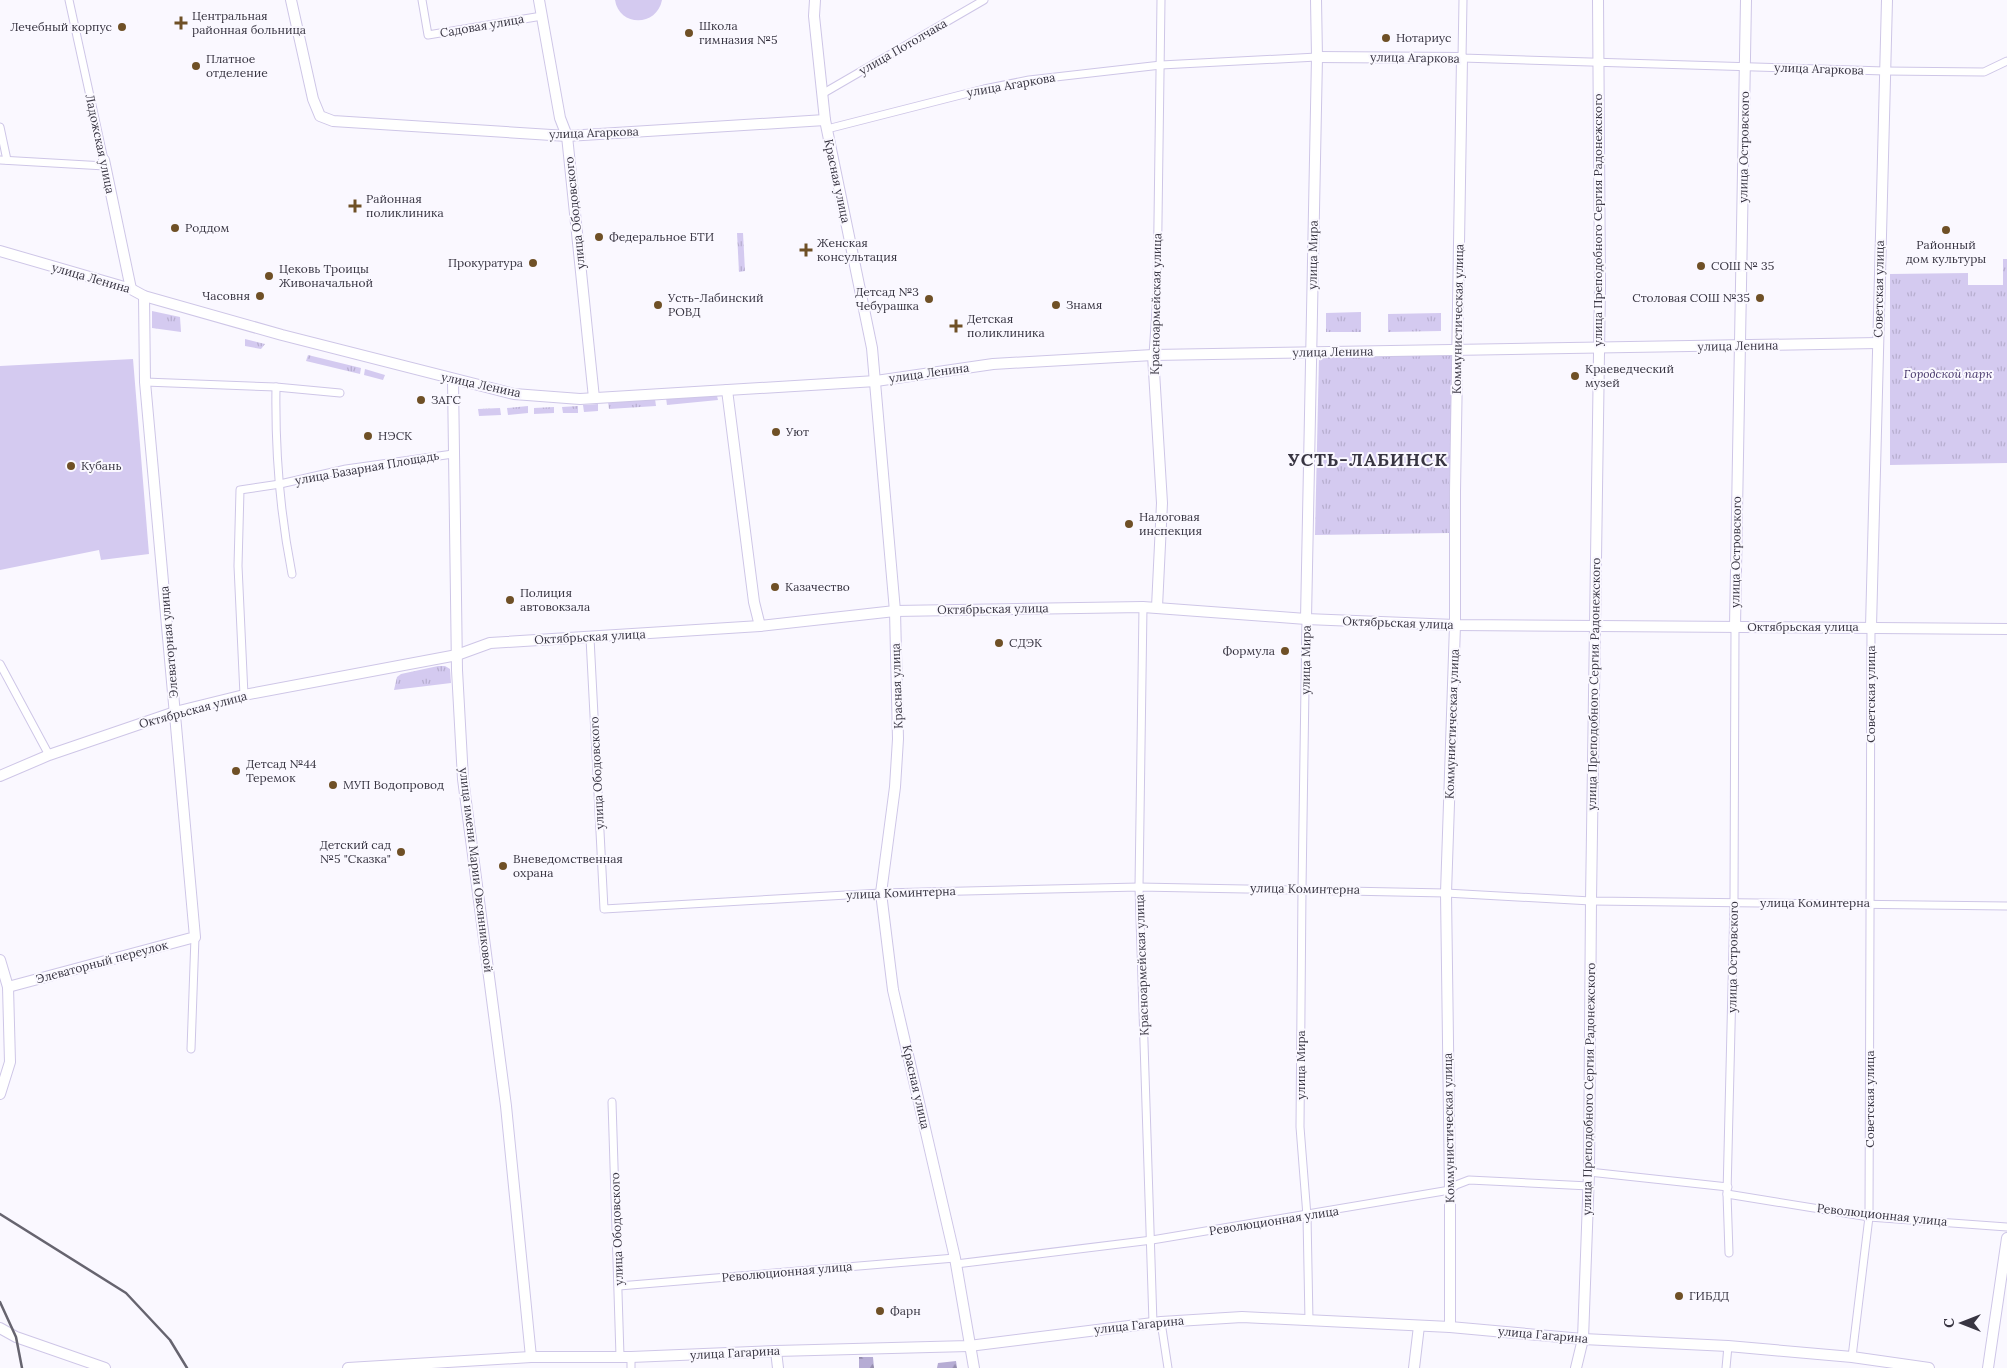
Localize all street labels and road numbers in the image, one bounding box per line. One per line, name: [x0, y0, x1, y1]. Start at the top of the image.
street label: Садовая улица: [439, 11, 525, 40]
street label: улица Потолчака: [856, 15, 949, 78]
street label: улица Агаркова: [1370, 49, 1460, 66]
street label: улица Агаркова: [1774, 59, 1864, 78]
street label: улица Агаркова: [965, 69, 1056, 100]
street label: улица Островского: [1735, 91, 1752, 203]
street label: Ладожская улица: [83, 93, 118, 195]
street label: улица Преподобного Сергия Радонежского: [1590, 94, 1605, 346]
street label: улица Агаркова: [549, 123, 639, 142]
street label: Красная улица: [821, 137, 854, 224]
street label: улица Ободовского: [561, 156, 588, 270]
street label: улица Мира: [1304, 220, 1321, 290]
street label: Красноармейская улица: [1147, 233, 1164, 375]
street label: Советская улица: [1870, 240, 1887, 338]
street label: Коммунистическая улица: [1449, 244, 1466, 394]
street label: улица Ленина: [50, 259, 132, 296]
street label: улица Ленина: [1697, 337, 1779, 354]
street label: улица Ленина: [1292, 343, 1374, 360]
street label: улица Ленина: [888, 359, 970, 386]
street label: улица Ленина: [440, 369, 522, 400]
street label: улица Базарная Площадь: [294, 447, 440, 488]
street label: улица Островского: [1727, 496, 1744, 608]
street label: улица Преподобного Сергия Радонежского: [1584, 557, 1603, 811]
street label: Элеваторная улица: [156, 585, 181, 699]
street label: Октябрьская улица: [937, 600, 1049, 617]
street label: Октябрьская улица: [1342, 613, 1454, 632]
street label: Октябрьская улица: [1747, 619, 1859, 634]
street label: улица Мира: [1297, 625, 1314, 695]
street label: Октябрьская улица: [534, 626, 646, 647]
street label: Красная улица: [888, 643, 905, 729]
street label: Советская улица: [1863, 645, 1878, 743]
street label: Коммунистическая улица: [1441, 649, 1462, 799]
street label: Октябрьская улица: [137, 688, 249, 731]
street label: улица Ободовского: [586, 716, 607, 830]
street label: улица имени Марии Овсянниковой: [456, 766, 497, 973]
street label: улица Коминтерна: [1250, 880, 1360, 897]
street label: улица Коминтерна: [846, 883, 956, 902]
street label: Красноармейская улица: [1132, 894, 1151, 1036]
street label: улица Коминтерна: [1760, 895, 1870, 910]
street label: улица Островского: [1724, 901, 1741, 1013]
street label: Элеваторный переулок: [34, 937, 170, 986]
street label: улица Преподобного Сергия Радонежского: [1579, 962, 1598, 1216]
street label: улица Мира: [1293, 1030, 1308, 1100]
street label: Красная улица: [900, 1043, 933, 1130]
street label: Советская улица: [1862, 1050, 1877, 1148]
street label: Коммунистическая улица: [1440, 1053, 1457, 1203]
street label: улица Ободовского: [607, 1172, 626, 1286]
street label: Революционная улица: [1816, 1200, 1948, 1229]
street label: Революционная улица: [1208, 1203, 1340, 1238]
street label: Революционная улица: [721, 1258, 853, 1285]
street label: улица Гагарина: [1093, 1312, 1185, 1337]
street label: улица Гагарина: [1497, 1323, 1589, 1346]
street label: улица Гагарина: [690, 1343, 780, 1362]

